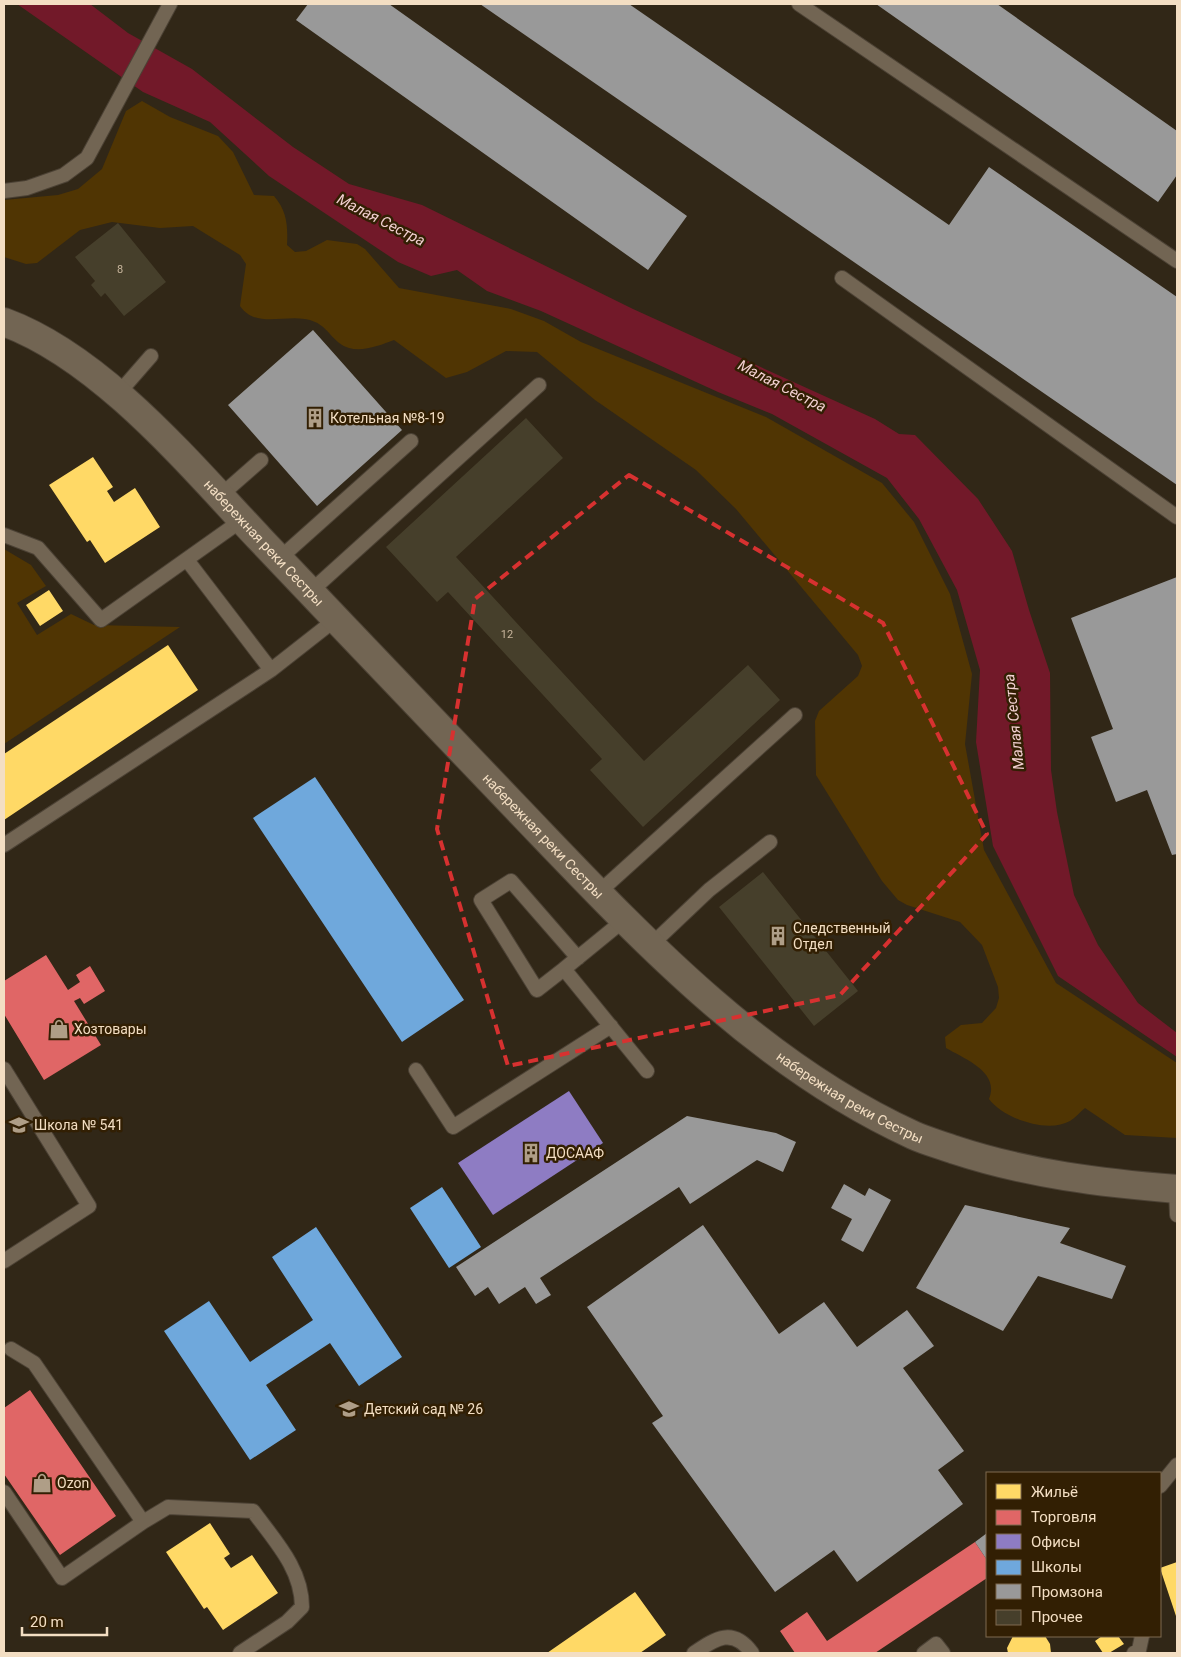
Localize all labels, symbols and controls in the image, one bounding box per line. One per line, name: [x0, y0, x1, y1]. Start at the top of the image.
water label: Малая Сестра: [334, 190, 428, 250]
house number: 8: [117, 263, 123, 276]
water label: Малая Сестра: [735, 356, 829, 416]
building icon: Котельная №8-19: [304, 407, 326, 429]
place label: Котельная №8-19: [330, 410, 445, 426]
street label: набережная реки Сестры: [201, 476, 327, 609]
house number: 12: [501, 628, 513, 641]
water label: Малая Сестра: [1000, 673, 1028, 771]
street label: набережная реки Сестры: [480, 770, 607, 902]
place label: Следственный Отдел: [793, 920, 891, 952]
building icon: Следственный Отдел: [767, 925, 789, 947]
shop icon: Хозтовары: [48, 1018, 70, 1040]
place label: Хозтовары: [74, 1021, 147, 1037]
street label: набережная реки Сестры: [773, 1048, 925, 1146]
school or university icon: Школа № 541: [8, 1114, 30, 1136]
place label: Школа № 541: [34, 1117, 123, 1133]
building icon: ДОСААФ: [520, 1142, 542, 1164]
place label: ДОСААФ: [546, 1145, 604, 1161]
school or university icon: Детский сад № 26: [338, 1398, 360, 1420]
place label: Детский сад № 26: [364, 1401, 483, 1417]
shop icon: Ozon: [31, 1472, 53, 1494]
legend: [986, 1472, 1161, 1637]
place label: Ozon: [57, 1475, 89, 1491]
text: Жильё: [1031, 1483, 1078, 1501]
text: Торговля: [1031, 1508, 1096, 1526]
text: Офисы: [1031, 1533, 1080, 1551]
text: Школы: [1031, 1558, 1082, 1576]
text: Промзона: [1031, 1583, 1103, 1601]
scale bar: [22, 1604, 108, 1636]
text: Прочее: [1031, 1608, 1083, 1626]
text: 20 m: [30, 1613, 64, 1631]

